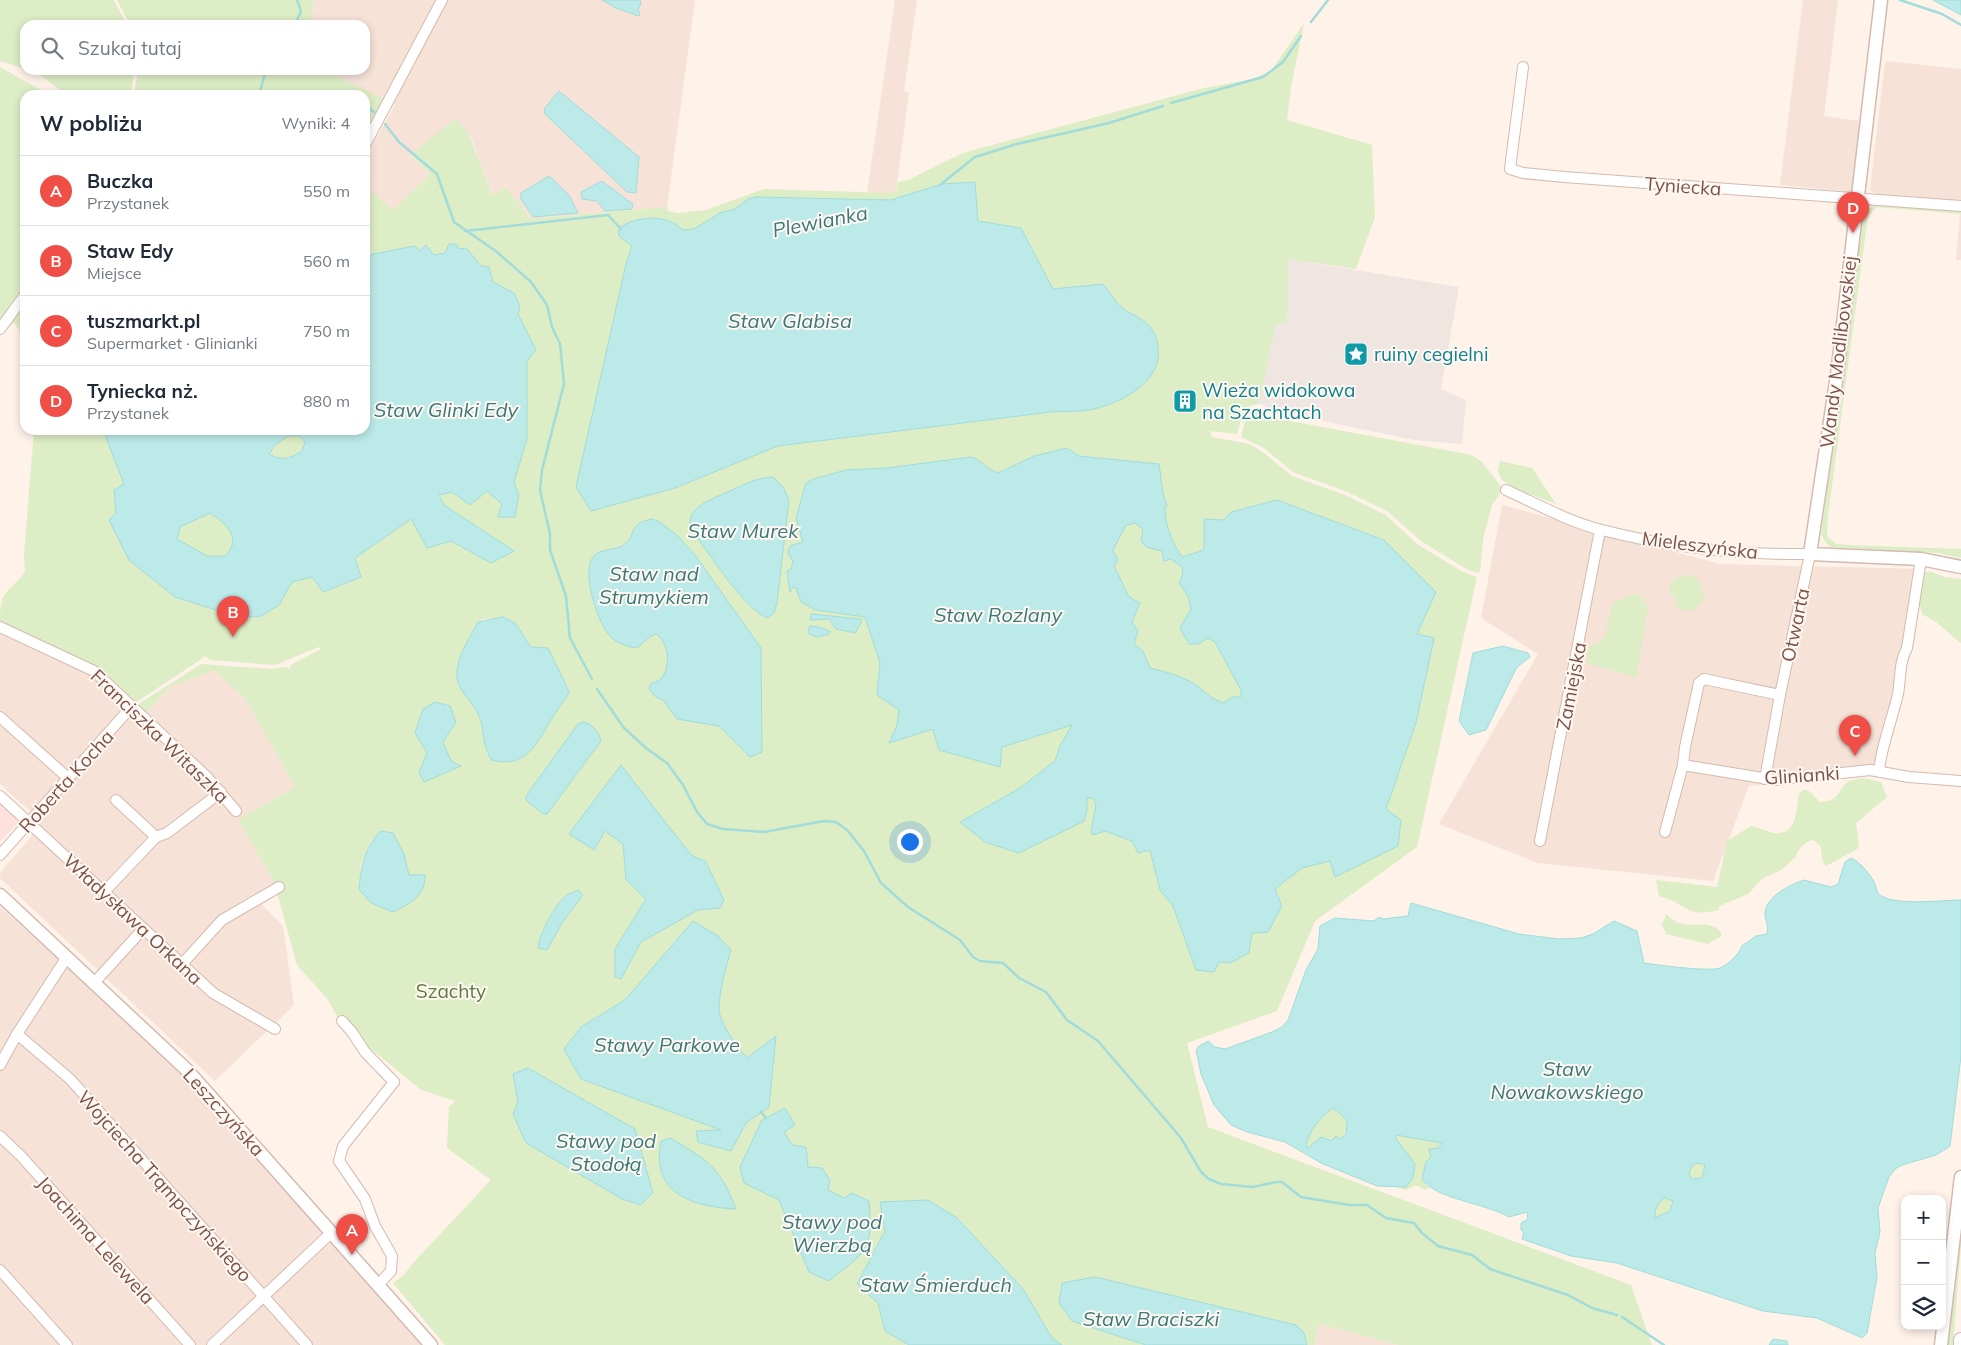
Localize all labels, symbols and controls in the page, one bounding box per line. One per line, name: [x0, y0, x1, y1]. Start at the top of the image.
search box: [20, 20, 370, 75]
icon: search: [38, 34, 66, 62]
text: Szukaj tutaj: [78, 36, 181, 60]
text: W pobliżu: [40, 110, 142, 136]
text: Wyniki: 4: [281, 113, 350, 133]
text: Buczka: [87, 169, 153, 193]
street label: Tyniecka: [1644, 171, 1722, 201]
text: A: [50, 181, 62, 201]
text: 550 m: [303, 181, 350, 201]
pin: D: [1837, 192, 1869, 233]
text: Przystanek: [87, 193, 169, 213]
water label: Plewianka: [770, 200, 870, 242]
text: Staw Edy: [87, 239, 173, 263]
text: B: [50, 251, 62, 271]
text: 560 m: [303, 251, 350, 271]
street label: Wandy Modlibowskiej: [1814, 254, 1862, 450]
text: Miejsce: [87, 263, 141, 283]
water label: Staw Glabisa: [728, 308, 852, 333]
text: tuszmarkt.pl: [87, 309, 200, 333]
text: C: [51, 321, 61, 341]
text: 750 m: [303, 321, 350, 341]
text: Supermarket · Glinianki: [87, 333, 258, 353]
place icon: ruiny cegielni: [1343, 341, 1369, 367]
place label: ruiny cegielni: [1374, 342, 1489, 366]
place label: Wieża widokowa na Szachtach: [1202, 378, 1355, 424]
text: Tyniecka nż.: [87, 379, 198, 403]
building icon: Wieża widokowa na Szachtach: [1172, 388, 1198, 414]
text: D: [50, 391, 62, 411]
text: 880 m: [303, 391, 350, 411]
water label: Staw Glinki Edy: [374, 397, 520, 422]
text: Przystanek: [87, 403, 169, 423]
water label: Staw Murek: [688, 518, 799, 543]
street label: Mieleszyńska: [1641, 526, 1759, 564]
water label: Staw nad Strumykiem: [599, 561, 709, 609]
street label: Otwarta: [1776, 586, 1814, 664]
pin: B: [217, 596, 249, 637]
water label: Staw Rozlany: [934, 602, 1063, 627]
street label: Zamiejska: [1551, 640, 1591, 732]
street label: Franciszka Witaszka: [86, 664, 234, 808]
pin: C: [1839, 715, 1871, 756]
street label: Roberta Kocha: [13, 724, 119, 838]
street label: Glinianki: [1764, 760, 1840, 790]
your location: [897, 829, 923, 855]
street label: Władysława Orkana: [58, 848, 208, 990]
park label: Szachty: [416, 979, 486, 1003]
water label: Stawy Parkowe: [594, 1032, 740, 1057]
water label: Staw Nowakowskiego: [1490, 1056, 1644, 1104]
street label: Leszczyńska: [178, 1063, 270, 1161]
street label: Wojciecha Trąmpczyńskiego: [73, 1085, 257, 1287]
water label: Stawy pod Stodołą: [556, 1128, 656, 1176]
street label: Joachima Lelewela: [32, 1171, 160, 1309]
map controls: [1901, 1195, 1946, 1330]
button: +: [1901, 1195, 1946, 1240]
water label: Stawy pod Wierzbą: [782, 1209, 882, 1257]
pin: A: [336, 1214, 368, 1255]
button: −: [1901, 1240, 1946, 1285]
water label: Staw Śmierduch: [860, 1272, 1012, 1297]
button: layers: [1901, 1285, 1946, 1330]
water label: Staw Braciszki: [1083, 1306, 1220, 1331]

